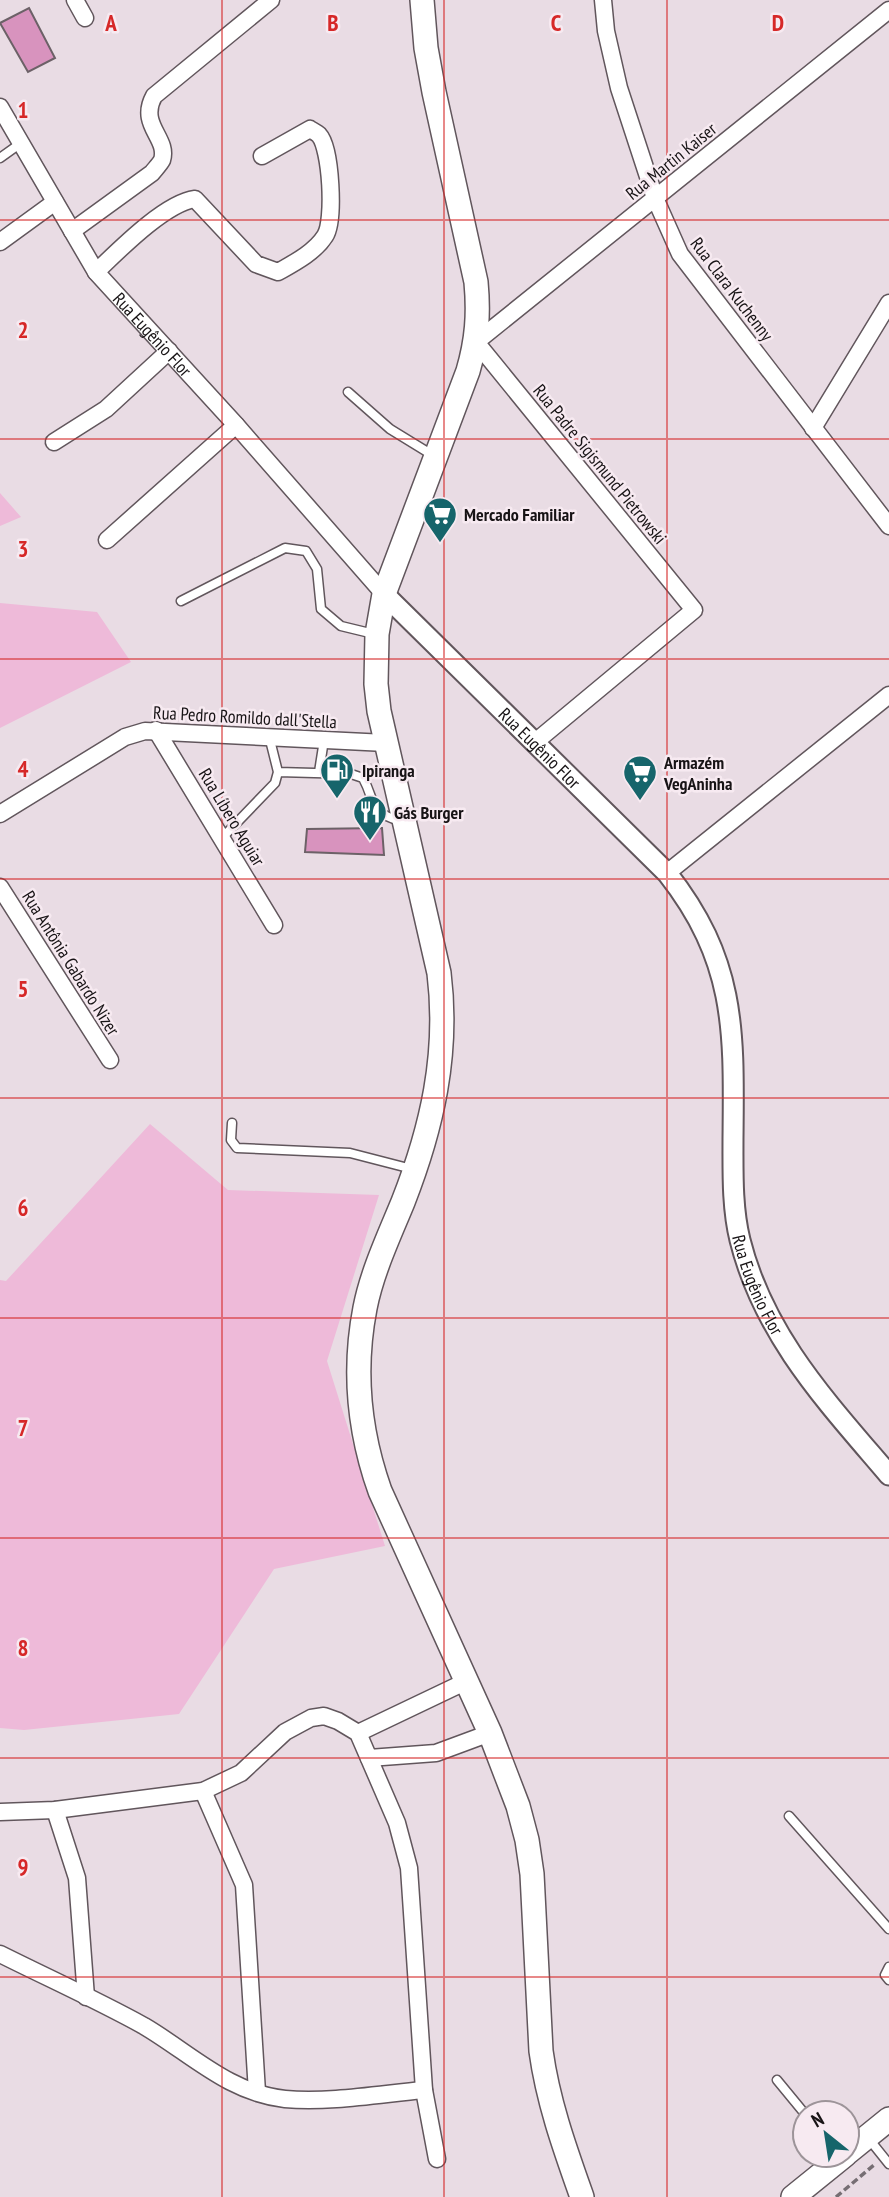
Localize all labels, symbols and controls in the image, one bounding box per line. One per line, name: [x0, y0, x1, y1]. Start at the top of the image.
text: A: [104, 8, 117, 37]
text: B: [327, 8, 339, 37]
text: C: [551, 8, 562, 37]
text: D: [772, 8, 784, 37]
text: 1: [18, 95, 29, 124]
street label: Rua Martin Kaiser: [621, 117, 721, 205]
street label: Rua Clara Kuchenny: [686, 233, 779, 345]
street label: Rua Eugênio Flor: [109, 287, 197, 381]
text: 2: [18, 315, 29, 344]
street label: Rua Padre Sigismund Pietrowski: [528, 379, 672, 549]
supermarket icon: Mercado Familiar: [421, 495, 459, 544]
place label: Mercado Familiar: [464, 503, 575, 526]
text: 3: [18, 534, 29, 563]
street label: Rua Pedro Romildo dall'Stella: [153, 701, 337, 733]
street label: Rua Eugênio Flor: [494, 702, 586, 793]
fuel station icon: Ipiranga: [318, 751, 356, 800]
place label: Armazém VegAninha: [663, 751, 732, 795]
supermarket icon: Armazém VegAninha: [621, 753, 659, 802]
text: 4: [18, 754, 29, 783]
place label: Ipiranga: [362, 759, 415, 782]
street label: Rua Líbero Aguiar: [194, 764, 270, 870]
restaurant icon: Gás Burger: [351, 793, 389, 842]
place label: Gás Burger: [394, 801, 464, 824]
street label: Rua Antônia Gabardo Nizer: [17, 886, 125, 1040]
text: 5: [18, 974, 29, 1003]
text: 6: [18, 1193, 29, 1222]
street label: Rua Eugênio Flor: [728, 1232, 789, 1339]
text: 7: [18, 1413, 29, 1442]
text: 8: [18, 1633, 29, 1662]
text: 9: [18, 1852, 29, 1881]
north arrow: [791, 2099, 861, 2169]
text: N: [807, 2106, 828, 2132]

